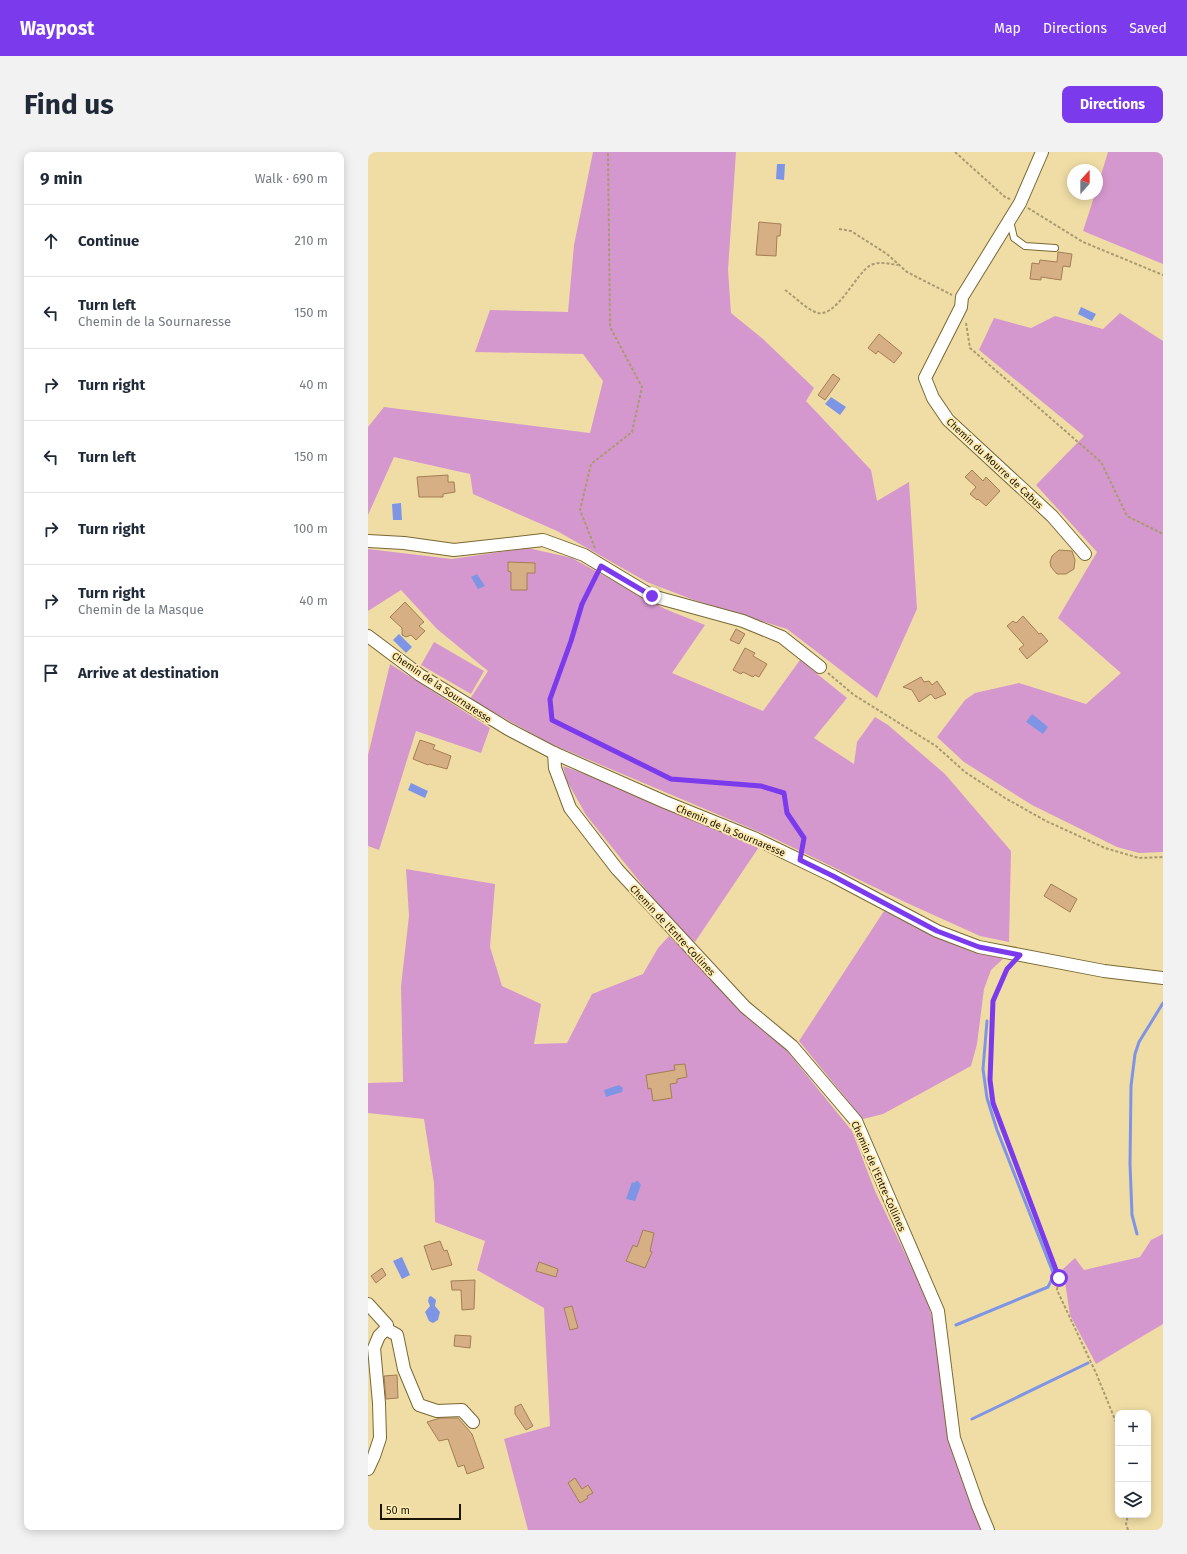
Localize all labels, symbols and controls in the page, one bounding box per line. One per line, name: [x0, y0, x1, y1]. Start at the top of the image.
text: Waypost: [20, 17, 94, 40]
text: Map: [994, 20, 1021, 37]
text: Directions: [1043, 20, 1107, 37]
text: Saved: [1129, 20, 1167, 37]
button: Directions: [1062, 86, 1163, 123]
text: Find us: [24, 88, 114, 121]
north arrow: [1067, 164, 1103, 200]
text: 9 min: [40, 168, 83, 189]
text: Walk · 690 m: [255, 171, 328, 186]
icon: ahead: [40, 230, 62, 252]
text: Continue: [78, 232, 139, 250]
text: 210 m: [294, 233, 328, 248]
text: Turn left: [78, 296, 136, 314]
icon: left: [40, 302, 62, 324]
text: 150 m: [294, 305, 328, 320]
text: Chemin de la Sournaresse: [78, 314, 231, 329]
icon: right: [40, 374, 62, 396]
text: Turn right: [78, 376, 145, 394]
text: 40 m: [299, 377, 328, 392]
street label: Chemin du Mourre de Cabus: [944, 416, 1045, 512]
icon: left: [40, 446, 62, 468]
text: Turn left: [78, 448, 136, 466]
text: 150 m: [294, 449, 328, 464]
icon: right: [40, 518, 62, 540]
text: Turn right: [78, 520, 145, 538]
text: 100 m: [293, 521, 328, 536]
text: Turn right: [78, 584, 145, 602]
route end: [643, 587, 661, 605]
icon: right: [40, 590, 62, 612]
text: 40 m: [299, 593, 328, 608]
text: Chemin de la Masque: [78, 602, 204, 617]
street label: Chemin de la Sournaresse: [389, 650, 494, 726]
icon: arrive: [40, 662, 62, 684]
text: Arrive at destination: [78, 664, 219, 682]
street label: Chemin de la Sournaresse: [674, 802, 787, 859]
street label: Chemin de l'Entre-Collines: [627, 883, 718, 979]
street label: Chemin de l'Entre-Collines: [848, 1119, 908, 1234]
route start: [1050, 1269, 1068, 1287]
map controls: [1115, 1410, 1151, 1518]
button: +: [1115, 1410, 1151, 1446]
button: −: [1115, 1446, 1151, 1482]
button: layers: [1115, 1482, 1151, 1518]
scale bar: [380, 1502, 461, 1521]
text: 50 m: [386, 1504, 410, 1517]

